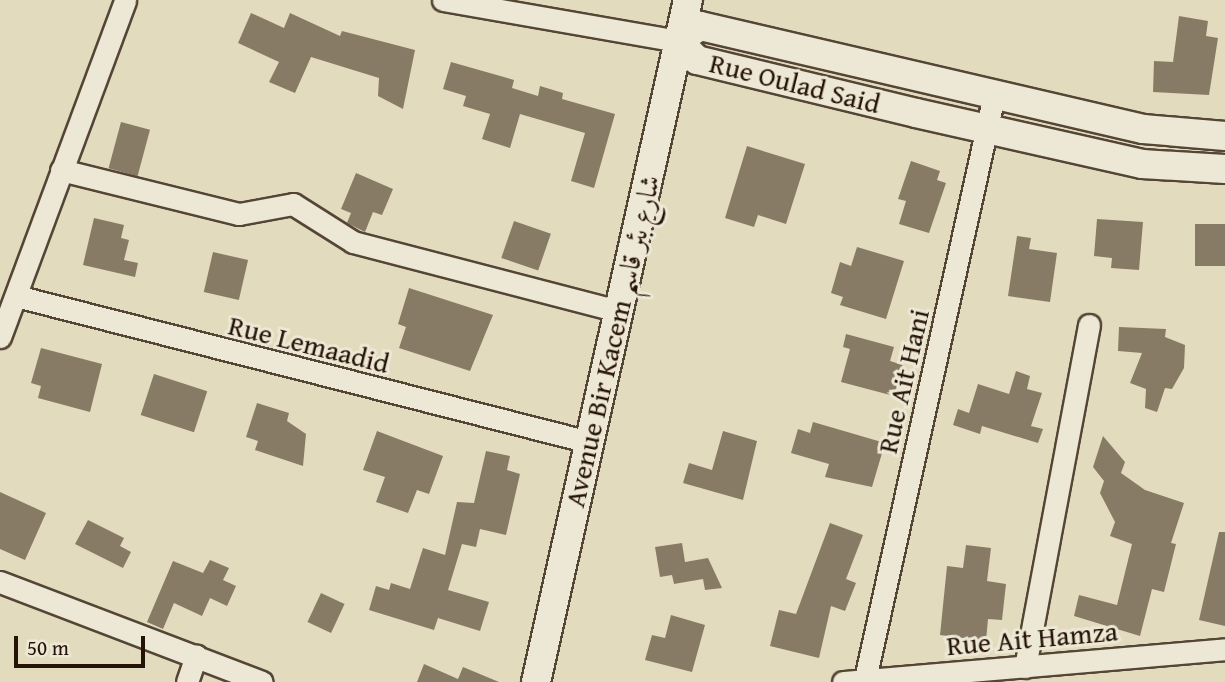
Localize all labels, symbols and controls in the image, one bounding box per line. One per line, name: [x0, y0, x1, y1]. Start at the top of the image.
street label: Rue Oulad Said: [706, 46, 884, 120]
street label: Avenue Bir Kacem شارع بئر قاسم: [557, 172, 667, 510]
street label: Rue Ait Hani: [870, 306, 936, 456]
street label: Rue Lemaadid: [225, 308, 393, 380]
street label: Rue Ait Hamza: [945, 614, 1119, 662]
scale bar: [18, 622, 149, 666]
text: 50 m: [27, 632, 69, 663]

